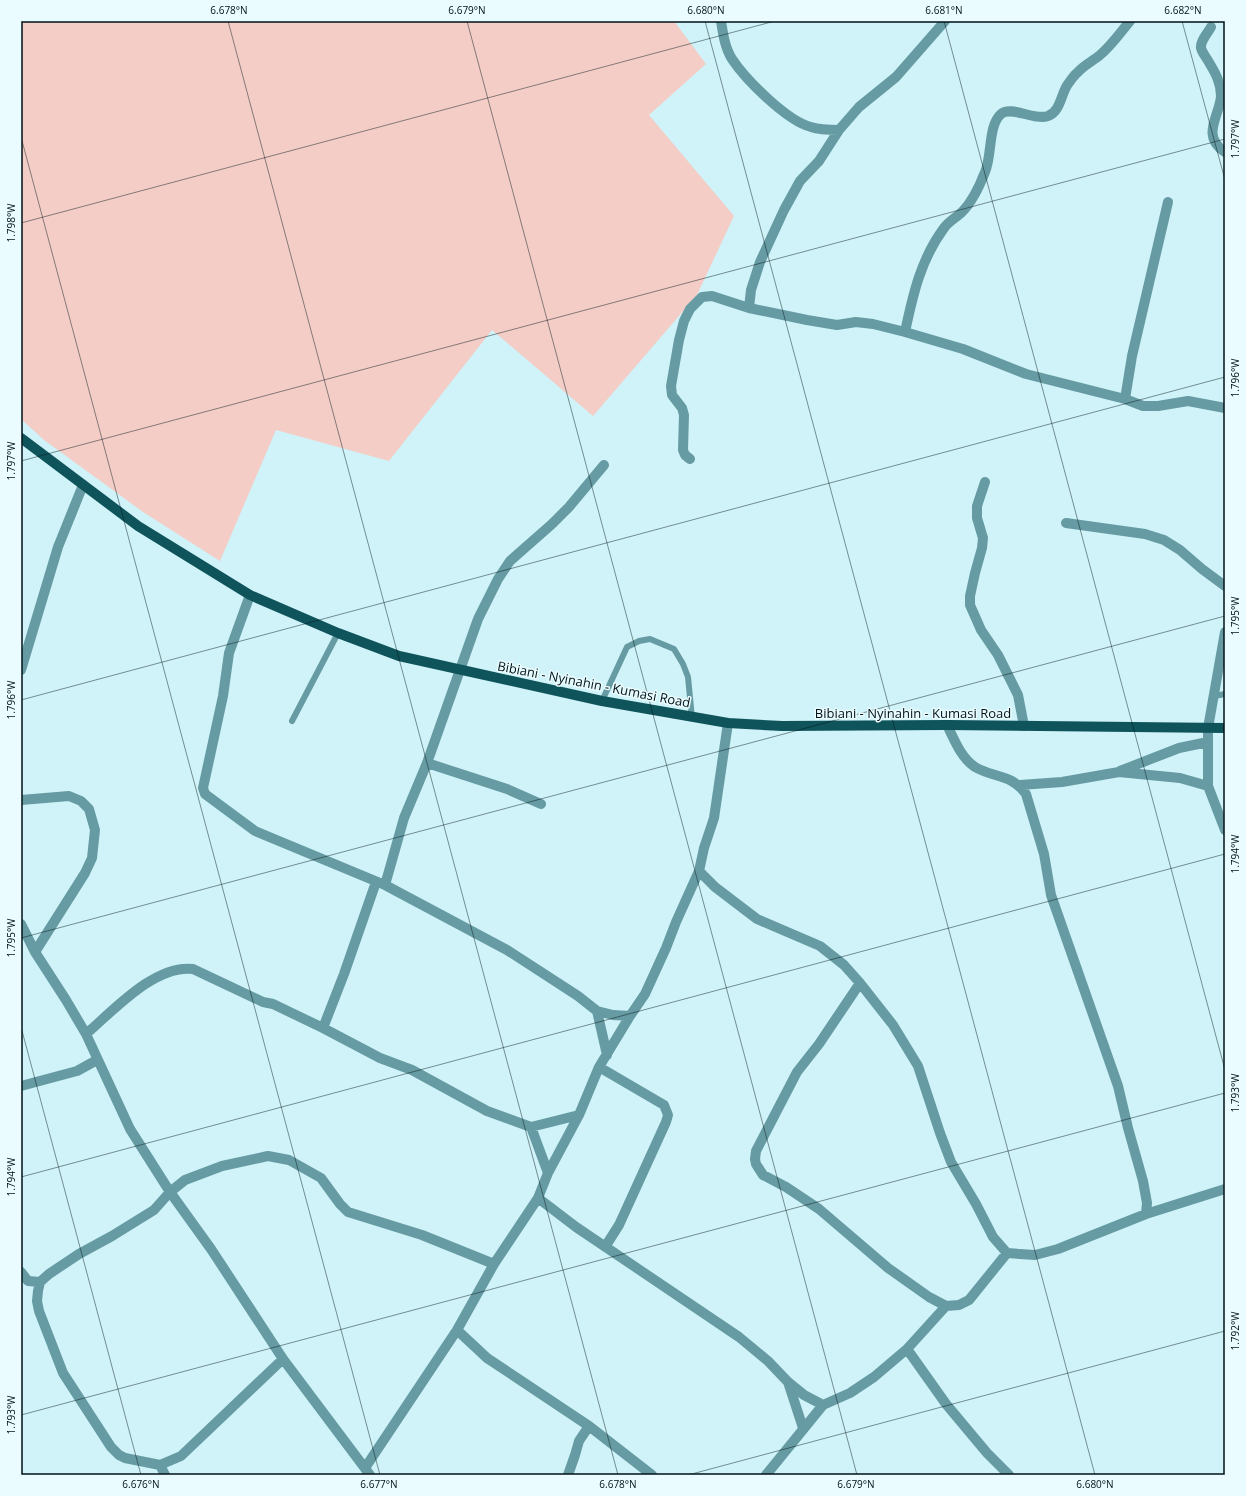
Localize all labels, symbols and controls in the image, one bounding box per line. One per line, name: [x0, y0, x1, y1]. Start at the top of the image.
text: 6.678°N: [210, 3, 248, 17]
text: 6.679°N: [448, 3, 486, 17]
text: 6.680°N: [687, 3, 725, 17]
text: 6.681°N: [925, 3, 963, 17]
text: 6.682°N: [1164, 3, 1202, 17]
text: 1.797°W: [1228, 119, 1242, 159]
text: 1.798°W: [4, 203, 18, 243]
text: 1.796°W: [1228, 358, 1242, 398]
text: 1.797°W: [4, 441, 18, 481]
text: 1.795°W: [1228, 596, 1242, 636]
street label: Bibiani - Nyinahin - Kumasi Road: [496, 656, 692, 712]
text: 1.796°W: [4, 680, 18, 720]
street label: Bibiani - Nyinahin - Kumasi Road: [815, 704, 1011, 722]
text: 1.794°W: [1228, 834, 1242, 874]
text: 1.795°W: [4, 918, 18, 958]
text: 1.793°W: [1228, 1073, 1242, 1113]
text: 1.794°W: [4, 1157, 18, 1197]
text: 1.792°W: [1228, 1311, 1242, 1351]
text: 1.793°W: [4, 1395, 18, 1435]
text: 6.676°N: [122, 1477, 160, 1491]
text: 6.677°N: [360, 1477, 398, 1491]
text: 6.678°N: [599, 1477, 637, 1491]
text: 6.679°N: [837, 1477, 875, 1491]
text: 6.680°N: [1076, 1477, 1114, 1491]

